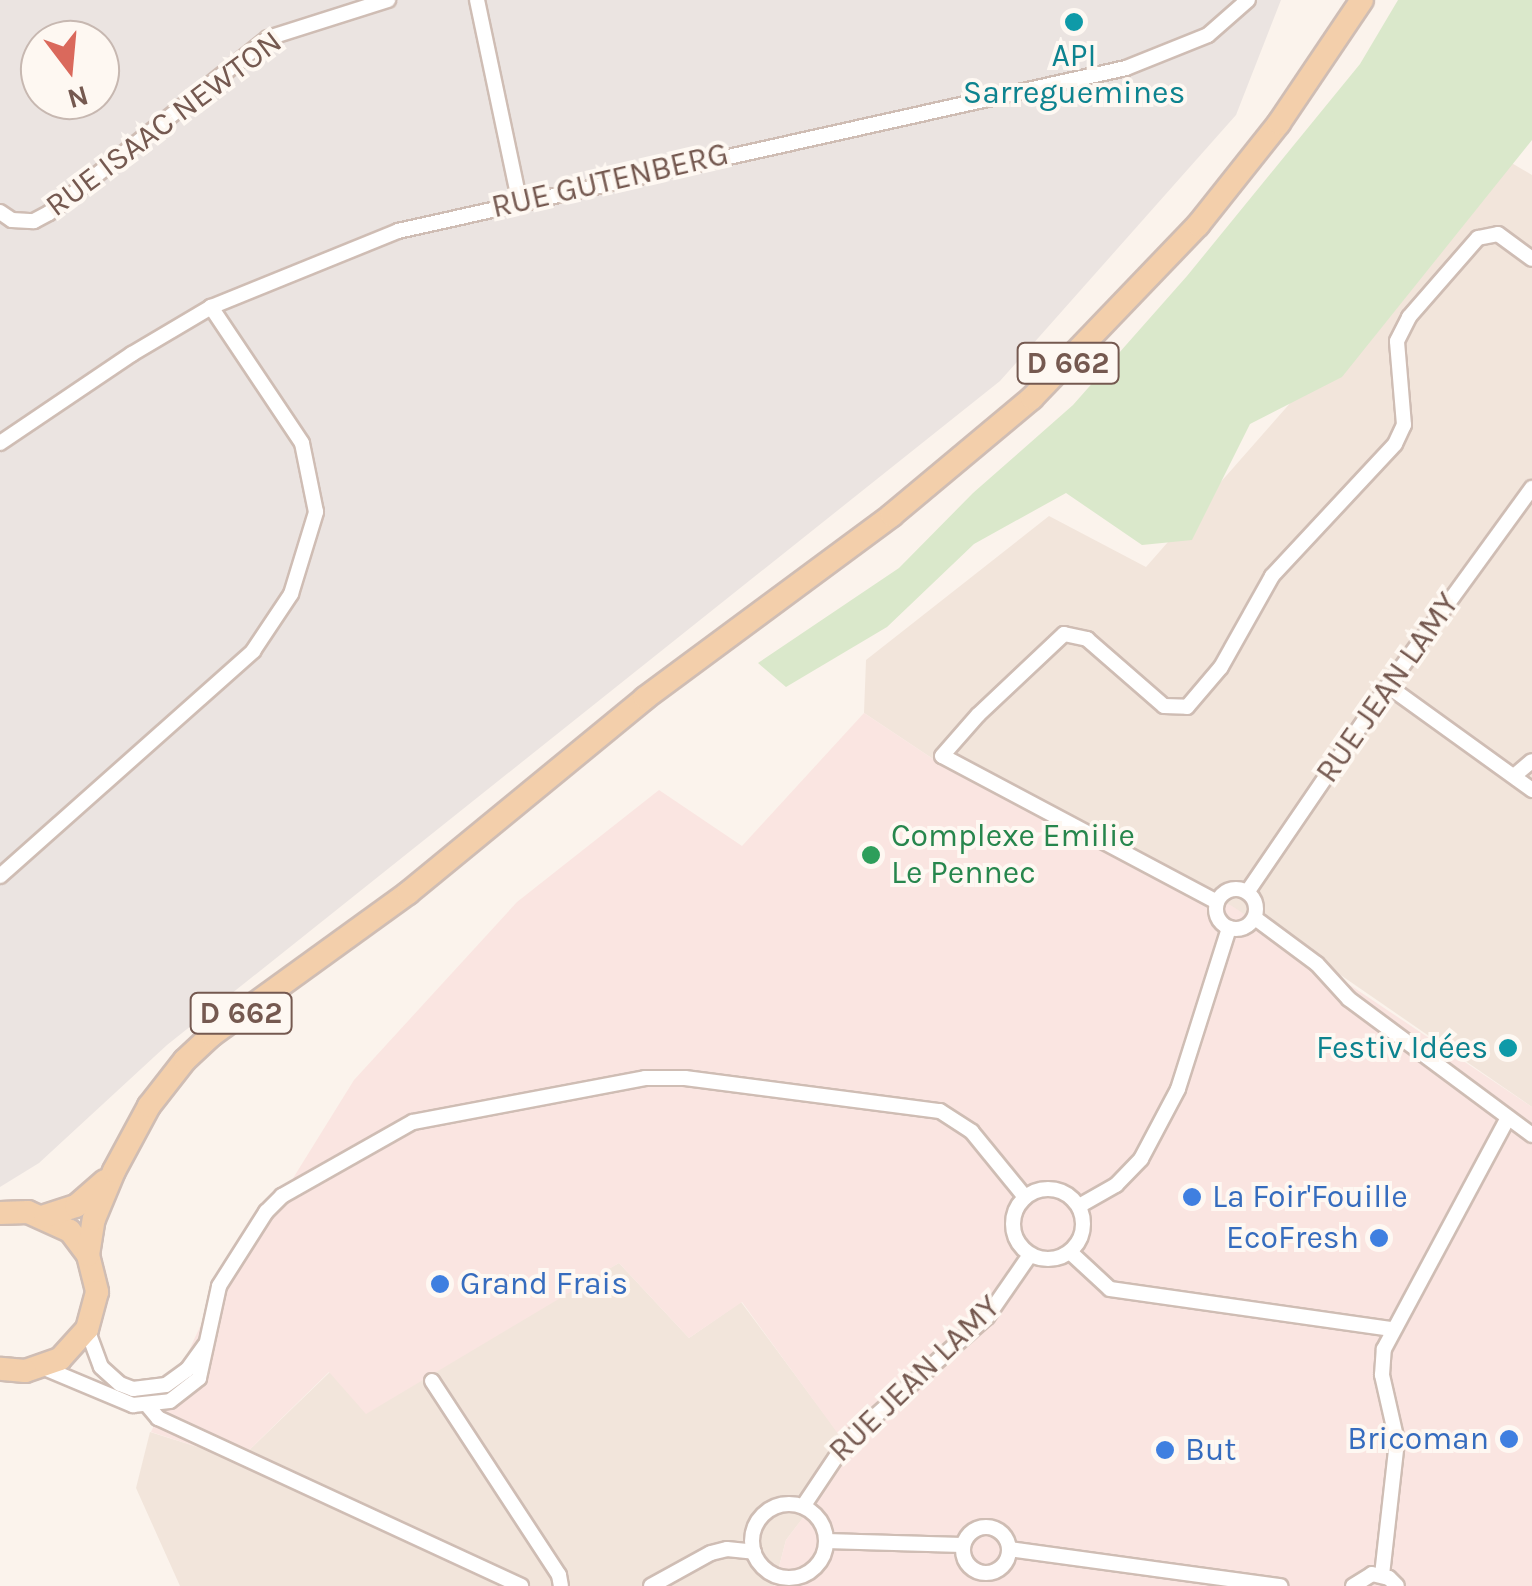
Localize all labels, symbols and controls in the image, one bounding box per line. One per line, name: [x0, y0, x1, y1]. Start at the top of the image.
marker: API Sarreguemines: [1063, 11, 1085, 33]
north arrow: [20, 20, 120, 120]
street label: RUE ISAAC NEWTON: [38, 23, 290, 225]
place label: API Sarreguemines: [963, 38, 1185, 113]
street label: RUE GUTENBERG: [488, 135, 732, 227]
road number: D 662: [1016, 338, 1120, 388]
street label: RUE JEAN LAMY: [1308, 586, 1468, 790]
place label: Complexe Emilie Le Pennec: [891, 818, 1135, 893]
marker: Complexe Emilie Le Pennec: [860, 844, 882, 866]
road number: D 662: [188, 988, 294, 1038]
place label: Festiv Idées: [1316, 1029, 1488, 1067]
marker: Festiv Idées: [1497, 1037, 1519, 1059]
place label: La Foir'Fouille: [1212, 1178, 1408, 1216]
marker: La Foir'Fouille: [1181, 1186, 1203, 1208]
place label: EcoFresh: [1226, 1219, 1359, 1257]
marker: EcoFresh: [1368, 1227, 1390, 1249]
place label: Grand Frais: [460, 1265, 628, 1303]
marker: Grand Frais: [429, 1273, 451, 1295]
street label: RUE JEAN LAMY: [822, 1288, 1008, 1470]
place label: Bricoman: [1347, 1420, 1489, 1458]
marker: Bricoman: [1498, 1428, 1520, 1450]
place label: But: [1185, 1431, 1236, 1469]
marker: But: [1154, 1439, 1176, 1461]

